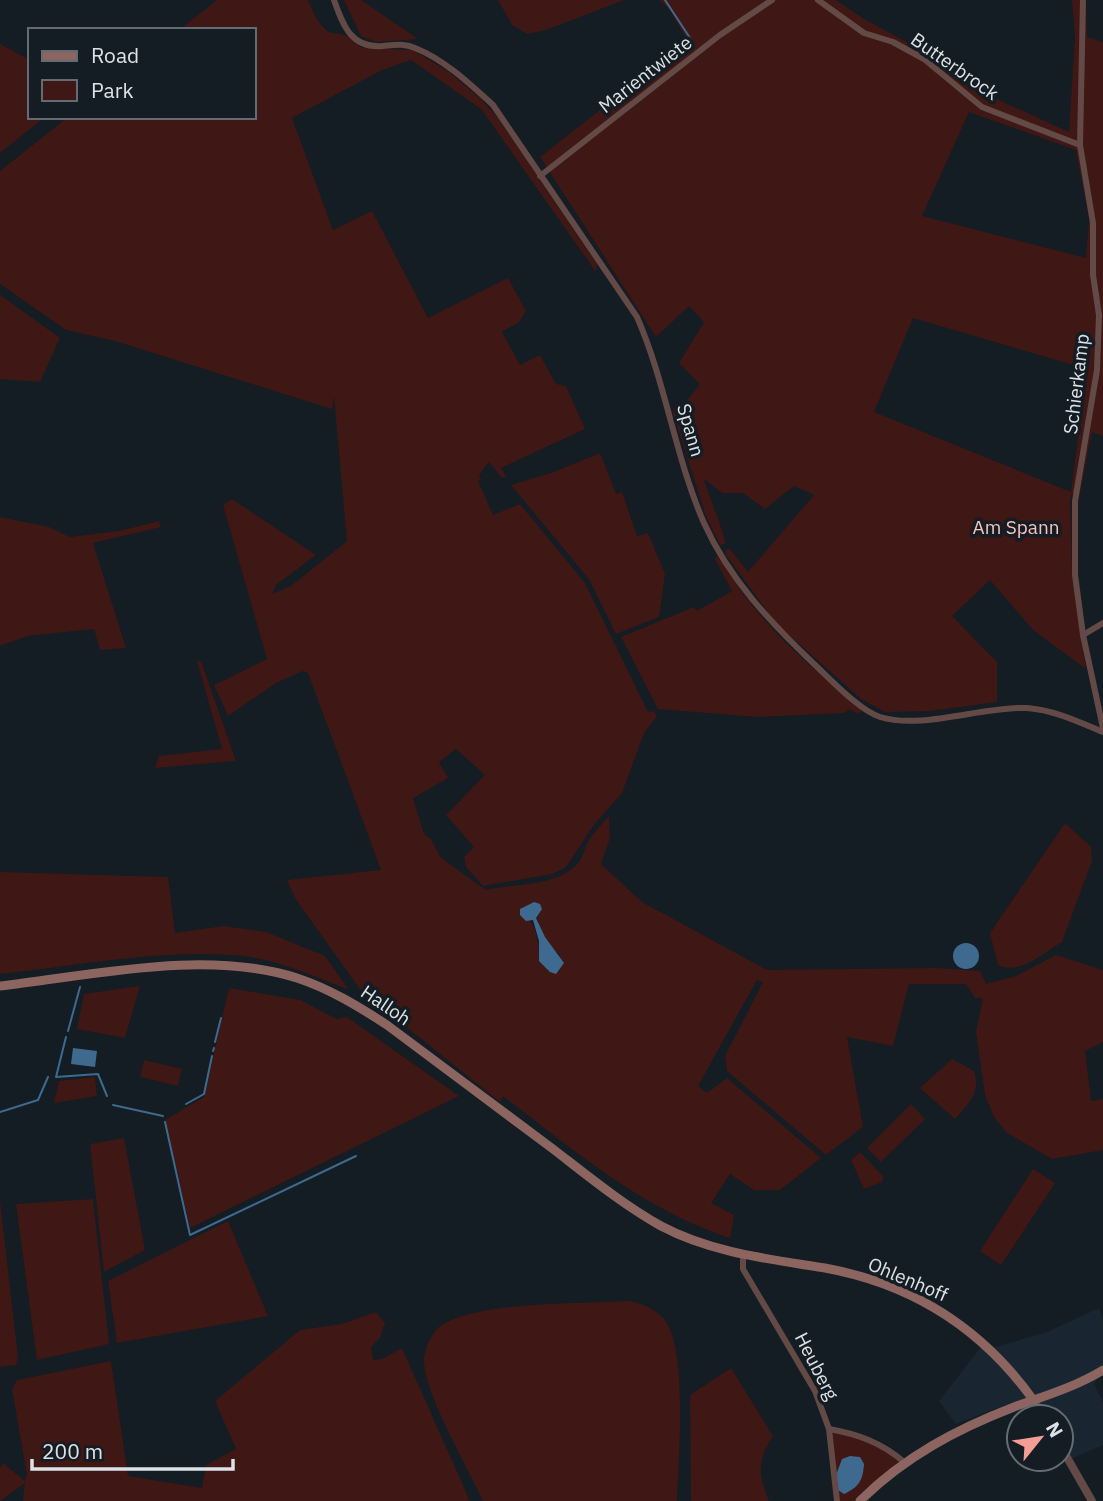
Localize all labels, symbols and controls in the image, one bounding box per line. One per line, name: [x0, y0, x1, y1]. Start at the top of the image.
street label: Butterbrock: [906, 27, 1004, 105]
legend: [28, 28, 256, 119]
street label: Marientwiete: [593, 30, 697, 118]
text: Road: [91, 41, 139, 69]
text: Park: [91, 76, 134, 104]
street label: Schierkamp: [1058, 332, 1094, 436]
street label: Spann: [672, 401, 710, 459]
park label: Am Spann: [972, 515, 1060, 539]
street label: Halloh: [356, 980, 416, 1030]
street label: Ohlenhoff: [865, 1251, 951, 1307]
street label: Heuberg: [790, 1328, 844, 1404]
north arrow: [1005, 1403, 1075, 1473]
text: N: [1041, 1418, 1069, 1441]
scale bar: [32, 1428, 233, 1472]
text: 200 m: [42, 1437, 103, 1465]

